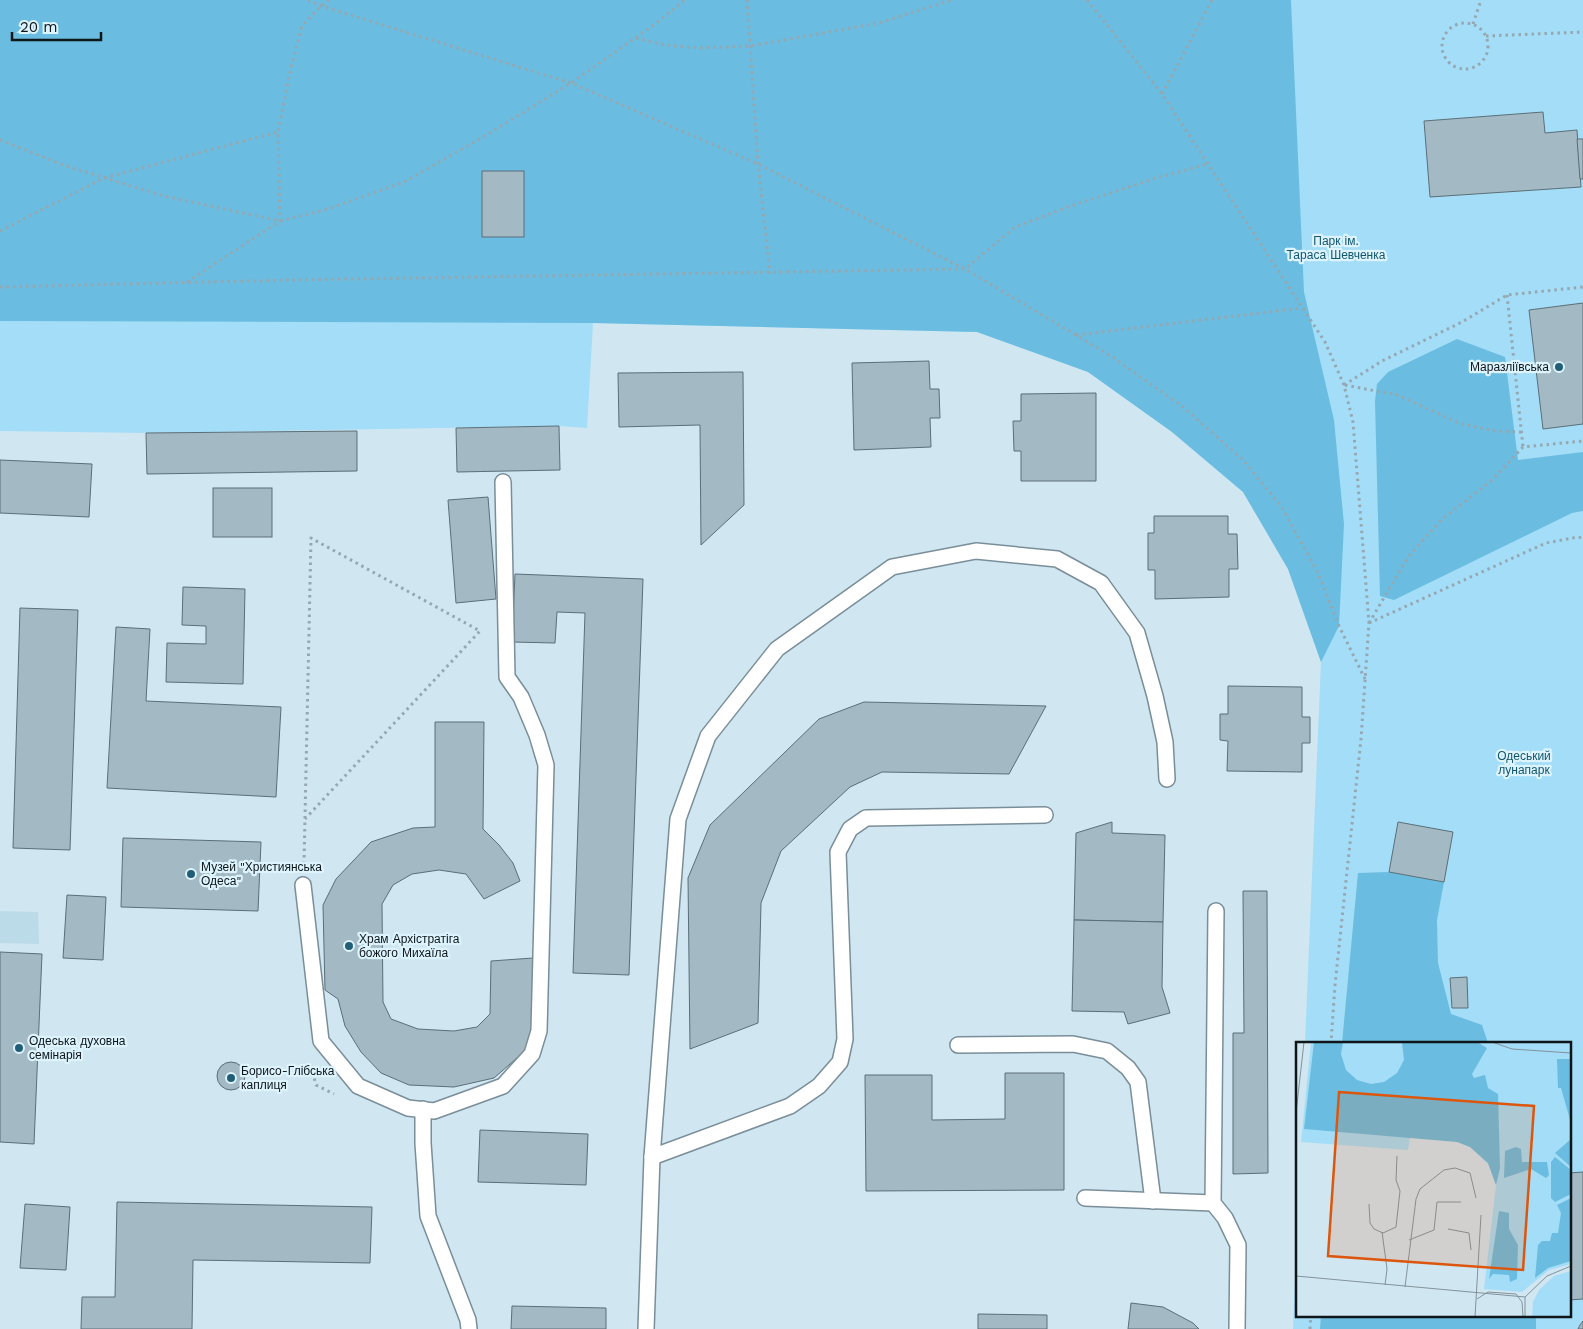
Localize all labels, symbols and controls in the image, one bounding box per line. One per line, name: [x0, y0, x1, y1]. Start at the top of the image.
scale bar: [12, 10, 101, 42]
text: 20 m: [20, 18, 58, 36]
park label: Парк ім. Тараса Шевченка: [1287, 234, 1386, 262]
place label: Маразліївська: [1470, 360, 1549, 374]
marker: Маразліївська: [1553, 361, 1565, 373]
park label: Одеський лунапарк: [1497, 749, 1551, 777]
place label: Музей "Християнська Одеса": [201, 860, 322, 888]
marker: Музей "Християнська Одеса": [185, 868, 197, 880]
place label: Храм Архістратіга божого Михаїла: [359, 932, 460, 960]
marker: Храм Архістратіга божого Михаїла: [343, 940, 355, 952]
place label: Одеська духовна семінарія: [29, 1034, 126, 1062]
marker: Одеська духовна семінарія: [13, 1042, 25, 1054]
inset map: [1296, 1042, 1570, 1316]
place label: Борисо-Глібська каплиця: [241, 1064, 335, 1092]
marker: Борисо-Глібська каплиця: [225, 1072, 237, 1084]

